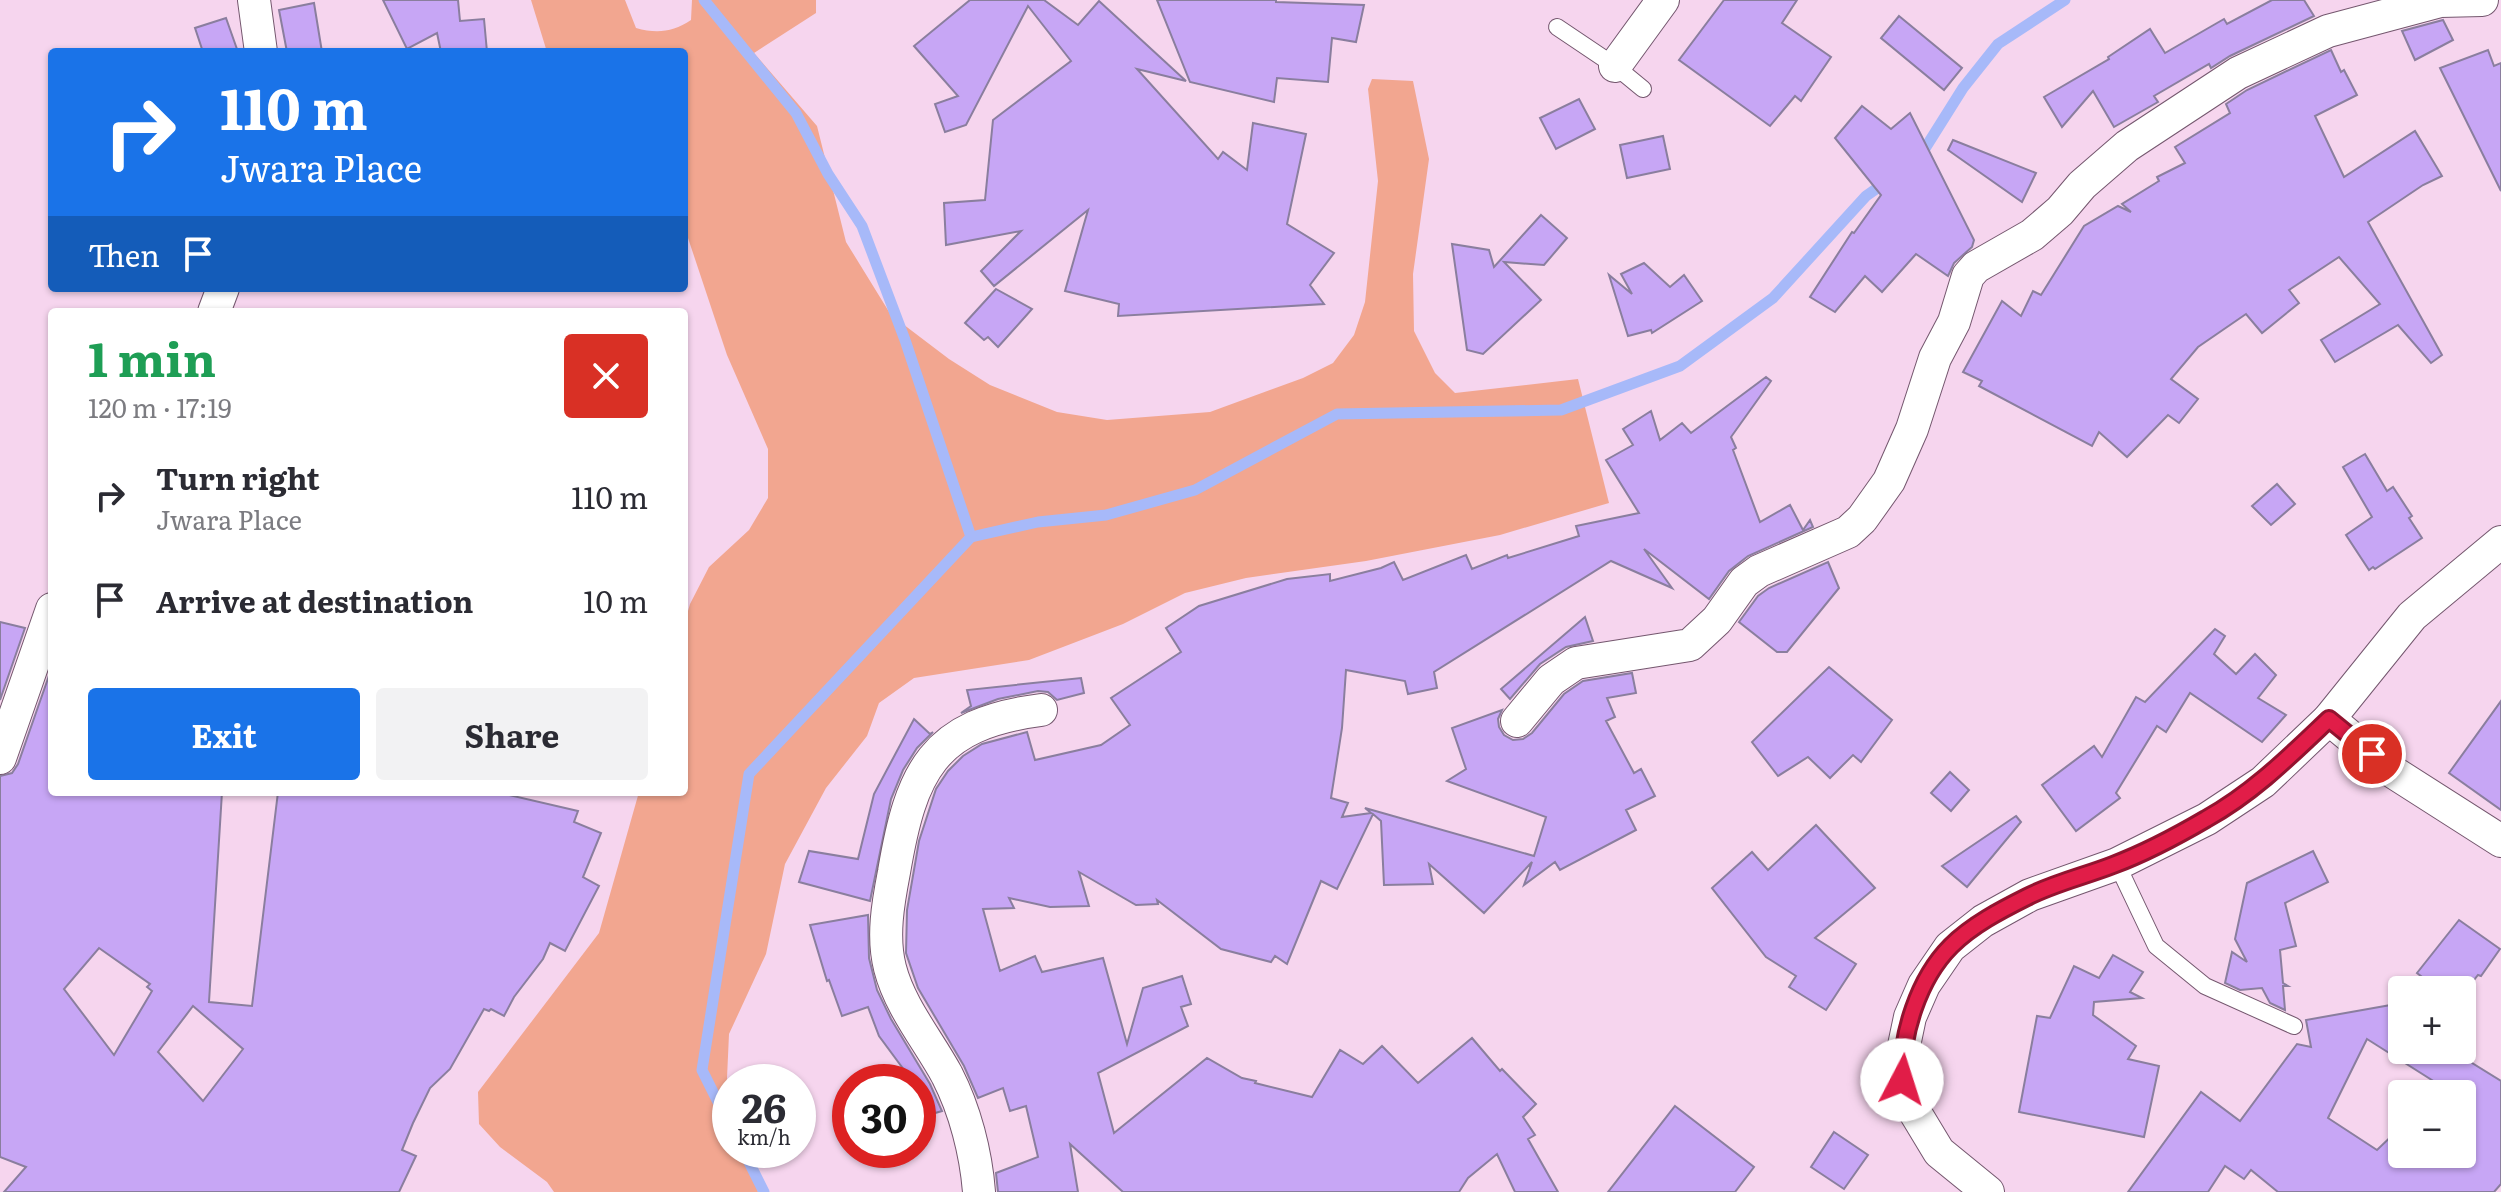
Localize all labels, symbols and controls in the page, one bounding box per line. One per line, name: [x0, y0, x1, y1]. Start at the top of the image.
text: 110 m: [220, 64, 368, 147]
icon: right: [88, 80, 192, 184]
text: Jwara Place: [220, 140, 422, 193]
text: Then: [88, 232, 160, 276]
icon: arrive: [176, 232, 220, 276]
text: 1 min: [88, 321, 216, 392]
button: close: [564, 334, 648, 418]
text: 120 m · 17:19: [88, 387, 232, 426]
text: Turn right: [156, 455, 320, 499]
icon: right: [88, 474, 132, 518]
text: 110 m: [571, 474, 648, 518]
text: Jwara Place: [156, 499, 302, 538]
icon: arrive: [88, 578, 132, 622]
text: Arrive at destination: [156, 578, 473, 622]
text: 10 m: [583, 578, 648, 622]
button: Exit: [88, 688, 360, 780]
button: Share: [376, 688, 648, 780]
pin: [2338, 720, 2406, 788]
icon: arrive: [2350, 732, 2394, 776]
map controls: [2388, 976, 2476, 1168]
button: +: [2388, 976, 2476, 1064]
position arrow: [1860, 1038, 1944, 1122]
speed limit sign: 30: [832, 1064, 936, 1168]
text: 26: [742, 1076, 786, 1135]
button: −: [2388, 1080, 2476, 1168]
text: km/h: [737, 1121, 791, 1151]

